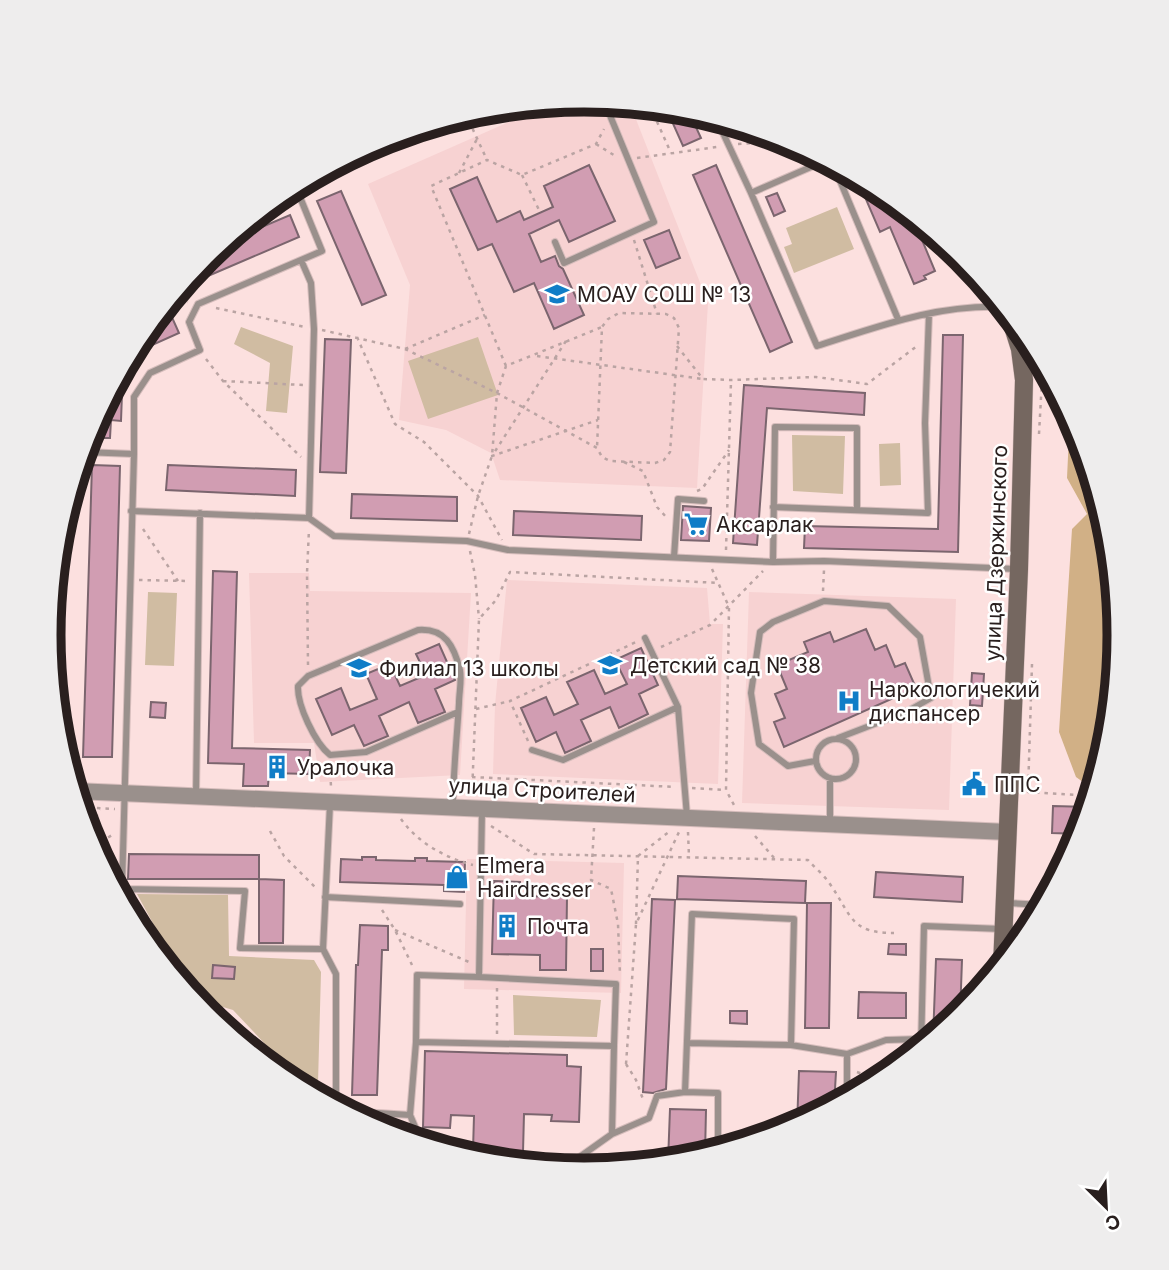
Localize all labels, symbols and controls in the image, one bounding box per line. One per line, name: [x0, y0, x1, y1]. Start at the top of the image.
school or university icon: МОАУ СОШ № 13: [543, 280, 571, 308]
place label: МОАУ СОШ № 13: [577, 282, 751, 307]
street label: улица Дзержинского: [980, 444, 1012, 662]
supermarket icon: Аксарлак: [682, 510, 710, 538]
place label: Аксарлак: [716, 512, 814, 537]
school or university icon: Детский сад № 38: [596, 651, 624, 679]
place label: Детский сад № 38: [630, 653, 821, 678]
school or university icon: Филиал 13 школы: [345, 654, 373, 682]
place label: Филиал 13 школы: [379, 656, 559, 681]
place label: Наркологичекий диспансер: [869, 677, 1040, 726]
hospital icon: Наркологичекий диспансер: [835, 687, 863, 715]
building icon: Уралочка: [263, 753, 291, 781]
place label: Уралочка: [297, 755, 394, 780]
public building icon: ППС: [960, 770, 988, 798]
place label: ППС: [994, 772, 1041, 797]
street label: улица Строителей: [448, 773, 636, 807]
place label: Elmera Hairdresser: [477, 853, 592, 902]
shop icon: Elmera Hairdresser: [443, 863, 471, 891]
building icon: Почта: [493, 912, 521, 940]
place label: Почта: [527, 914, 589, 939]
north arrow: [1071, 1172, 1141, 1242]
text: С: [1102, 1209, 1124, 1235]

